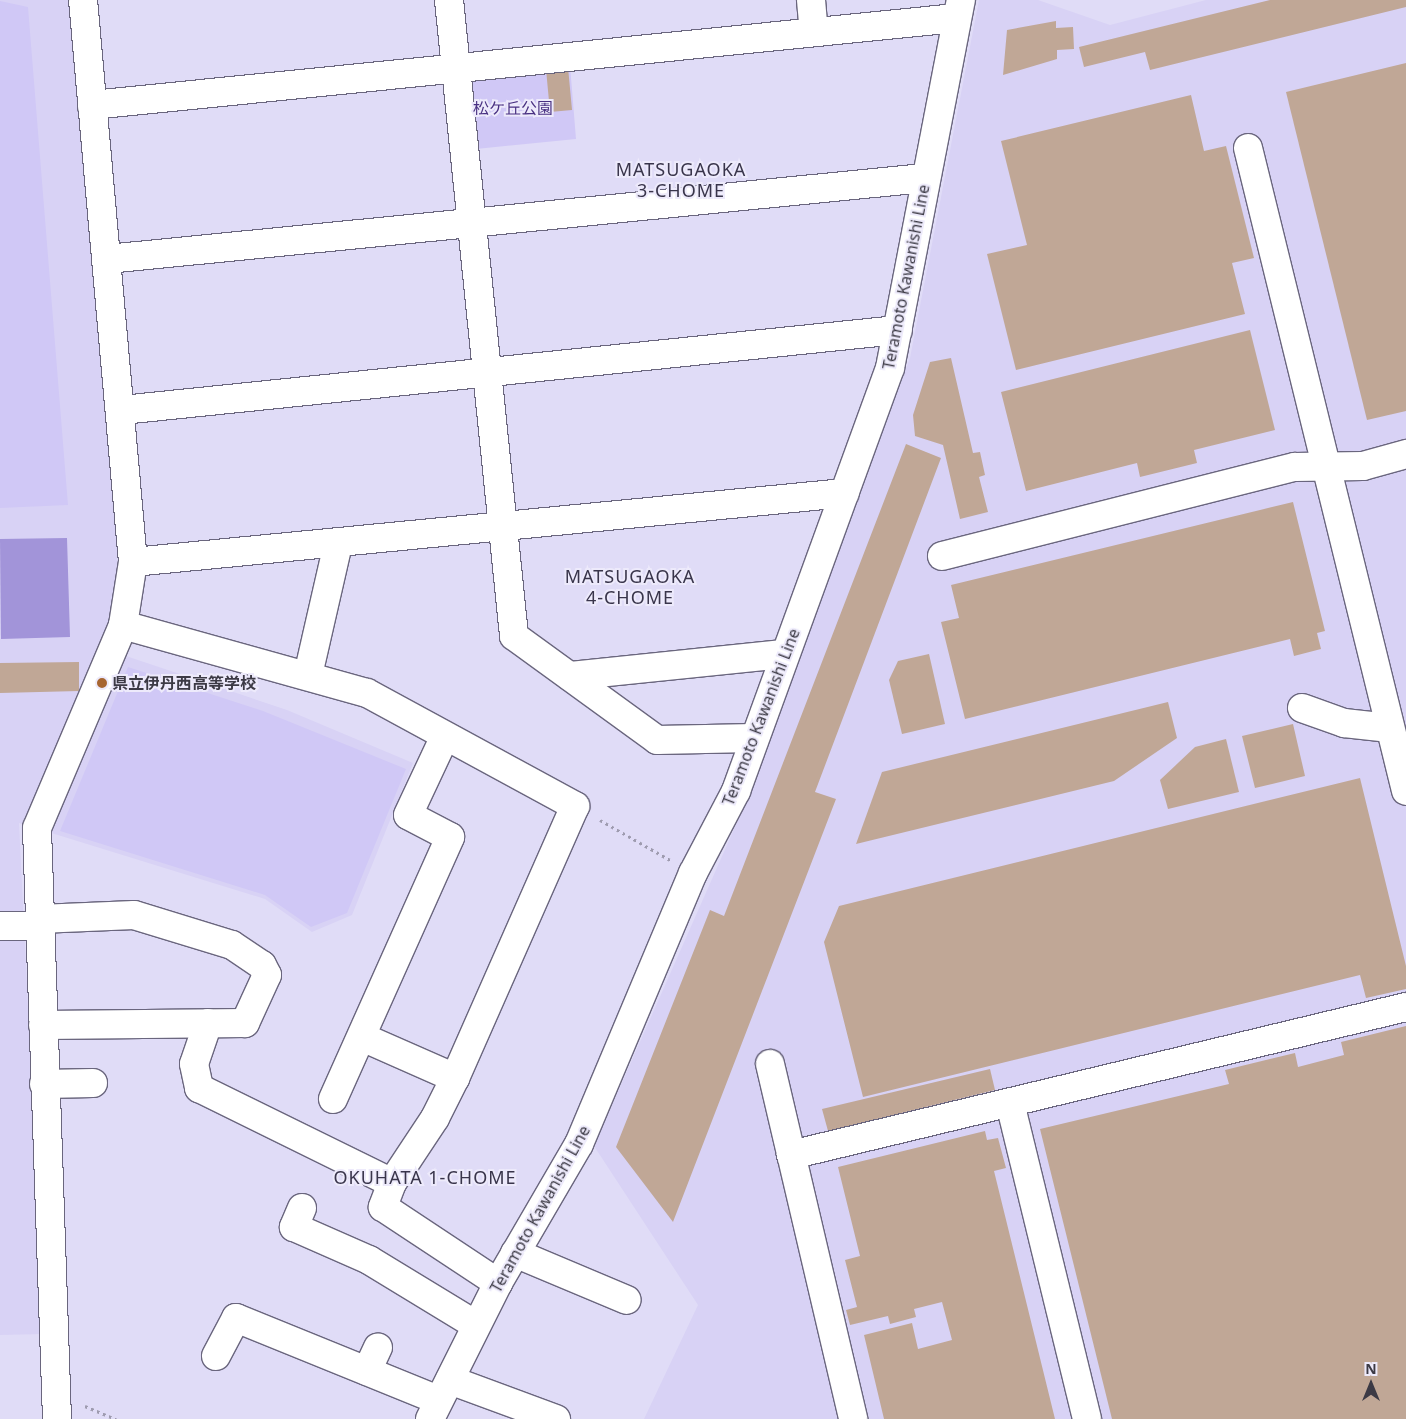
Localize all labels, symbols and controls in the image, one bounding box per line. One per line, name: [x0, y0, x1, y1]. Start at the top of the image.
park label: 松ケ丘公園: [473, 98, 553, 118]
district label: MATSUGAOKA 3-CHOME: [614, 159, 748, 202]
street label: Teramoto Kawanishi Line: [879, 183, 933, 371]
district label: MATSUGAOKA 4-CHOME: [563, 566, 697, 608]
street label: Teramoto Kawanishi Line: [718, 626, 804, 808]
place label: 県立伊丹西高等学校: [112, 673, 256, 693]
marker: 県立伊丹西高等学校: [96, 677, 108, 689]
street label: Teramoto Kawanishi Line: [486, 1122, 594, 1296]
district label: OKUHATA 1-CHOME: [332, 1166, 518, 1188]
north arrow: [1346, 1359, 1396, 1409]
text: N: [1365, 1359, 1377, 1378]

